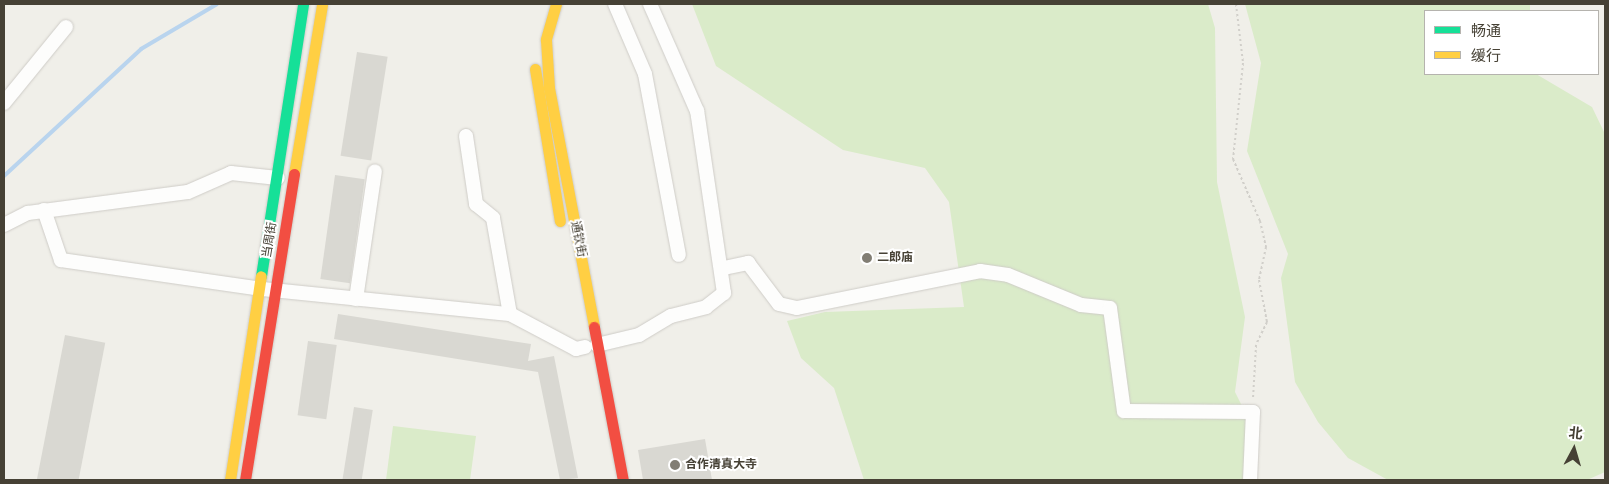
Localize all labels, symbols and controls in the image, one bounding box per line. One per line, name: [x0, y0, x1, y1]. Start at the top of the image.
legend: [1424, 10, 1599, 75]
text: 畅通: [1471, 21, 1501, 41]
text: 缓行: [1471, 46, 1501, 66]
street label: 通钦街: [567, 220, 589, 258]
street label: 当周街: [260, 221, 280, 259]
place label: 二郎庙: [877, 251, 913, 265]
marker: 二郎庙: [861, 252, 873, 264]
text: 北: [1568, 423, 1584, 444]
north arrow: [1549, 424, 1599, 474]
place label: 合作清真大寺: [685, 458, 757, 472]
marker: 合作清真大寺: [669, 459, 681, 471]

